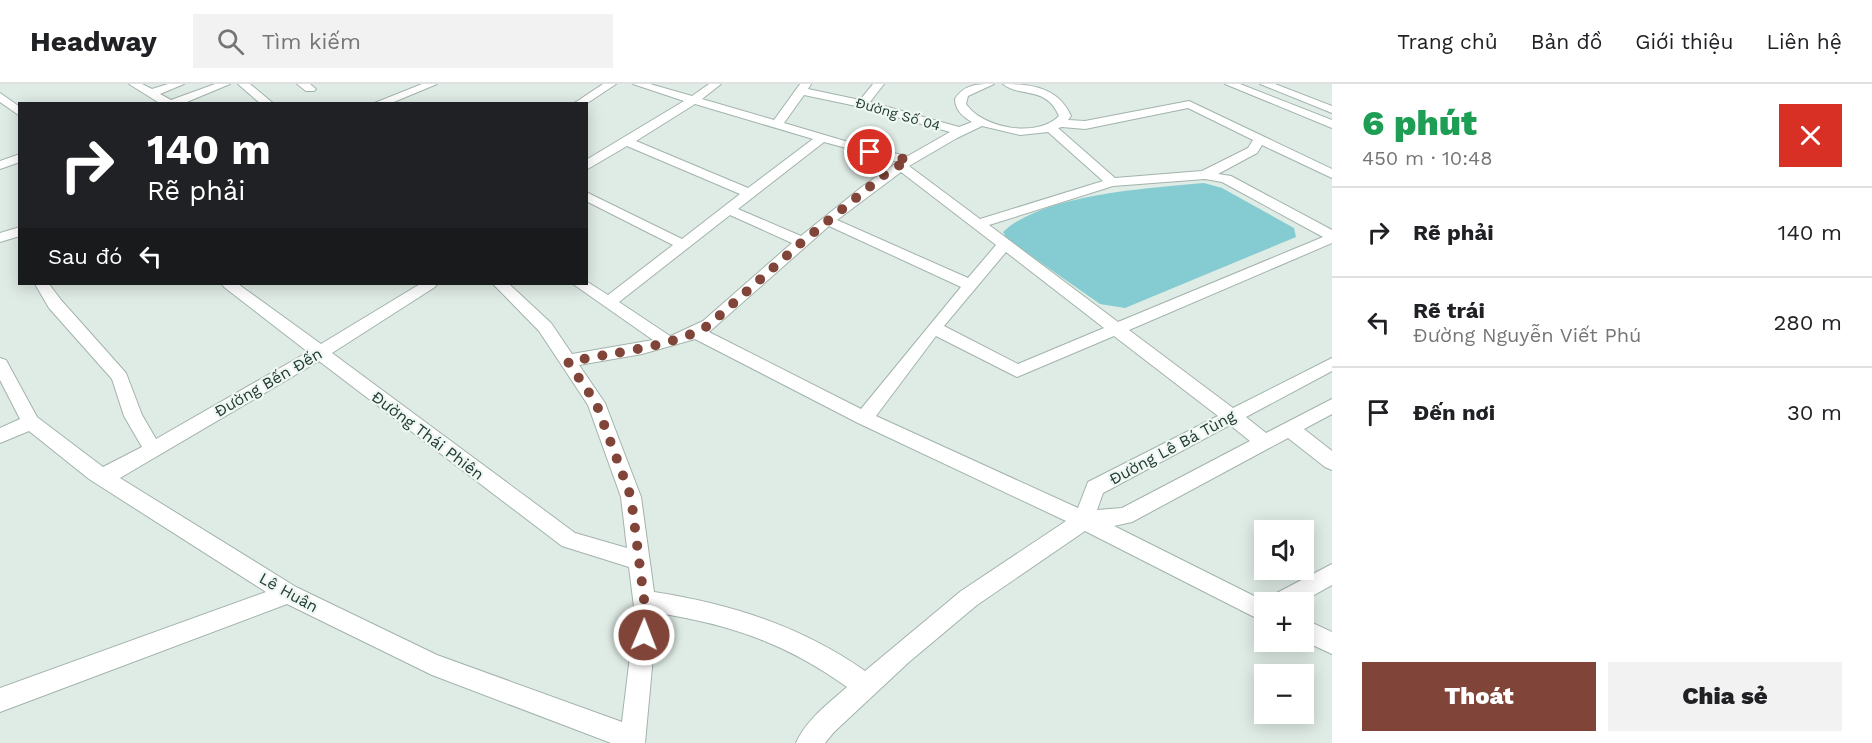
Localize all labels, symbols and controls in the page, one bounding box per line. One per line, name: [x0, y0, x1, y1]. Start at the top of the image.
search box: [193, 14, 613, 68]
text: Headway: [30, 25, 157, 58]
icon: search: [214, 25, 247, 58]
text: Tìm kiếm: [262, 29, 361, 54]
text: Trang chủ: [1397, 29, 1498, 54]
text: Bản đồ: [1531, 29, 1602, 54]
text: Giới thiệu: [1635, 29, 1733, 54]
text: Liên hệ: [1766, 29, 1842, 54]
street label: Đường Số 04: [854, 94, 942, 134]
text: 6 phút: [1362, 102, 1477, 144]
button: close: [1779, 104, 1842, 167]
text: 140 m: [147, 125, 271, 174]
icon: right: [48, 126, 126, 204]
pin: [844, 126, 895, 177]
icon: arrive: [853, 135, 886, 168]
text: 450 m · 10:48: [1362, 146, 1493, 170]
text: Rẽ phải: [147, 175, 245, 207]
icon: right: [1362, 216, 1395, 249]
text: Rẽ phải: [1413, 220, 1494, 245]
text: 140 m: [1778, 220, 1842, 245]
icon: left: [134, 240, 167, 273]
text: Sau đó: [48, 244, 122, 269]
text: Rẽ trái: [1413, 298, 1485, 323]
icon: left: [1362, 306, 1395, 339]
text: 280 m: [1773, 310, 1842, 335]
text: Đường Nguyễn Viết Phú: [1413, 323, 1641, 347]
street label: Đường Bến Đến: [211, 344, 325, 421]
street label: Đường Thái Phiên: [368, 387, 488, 484]
icon: arrive: [1362, 396, 1395, 429]
text: Đến nơi: [1413, 400, 1495, 425]
text: 30 m: [1787, 400, 1842, 425]
street label: Đường Lê Bá Tùng: [1106, 406, 1239, 489]
map controls: [1254, 520, 1314, 724]
button: sound: [1254, 520, 1314, 580]
street label: Lê Huân: [256, 569, 322, 616]
button: +: [1254, 592, 1314, 652]
position arrow: [612, 603, 676, 667]
button: Thoát: [1362, 662, 1596, 731]
button: Chia sẻ: [1608, 662, 1842, 731]
button: −: [1254, 664, 1314, 724]

